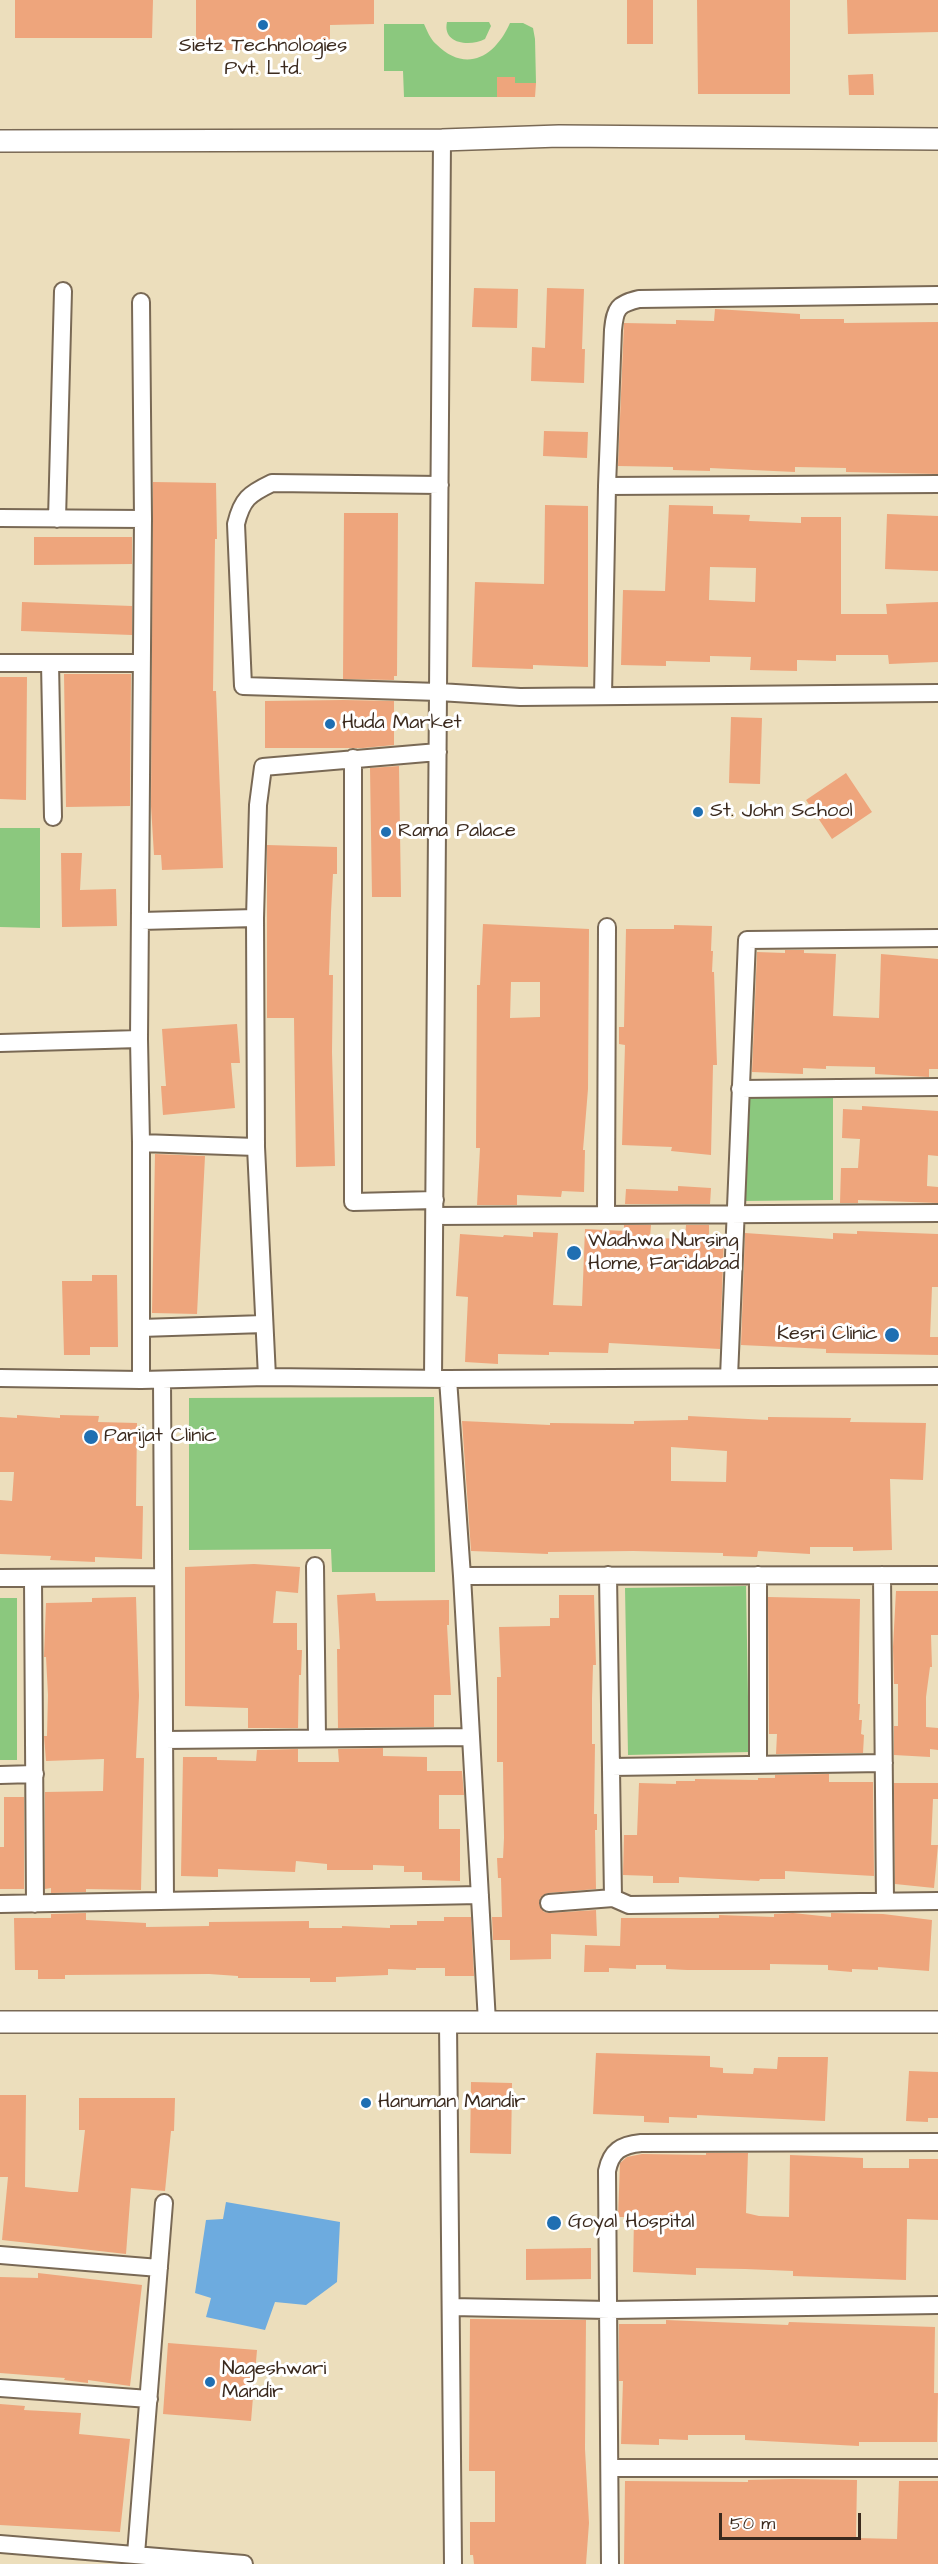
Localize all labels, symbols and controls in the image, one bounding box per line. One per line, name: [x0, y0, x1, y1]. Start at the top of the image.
marker: Sietz Technologies Pvt. Ltd.: [256, 18, 270, 32]
place label: Sietz Technologies Pvt. Ltd.: [179, 35, 347, 82]
place label: Huda Market: [342, 712, 462, 736]
marker: Huda Market: [323, 717, 337, 731]
place label: St. John School: [710, 800, 853, 824]
marker: St. John School: [691, 805, 705, 819]
place label: Rama Palace: [398, 820, 516, 844]
marker: Rama Palace: [379, 825, 393, 839]
place label: Wadhwa Nursing Home, Faridabad: [588, 1230, 739, 1277]
marker: Wadhwa Nursing Home, Faridabad: [565, 1244, 583, 1262]
place label: Kesri Clinic: [777, 1323, 878, 1347]
marker: Kesri Clinic: [883, 1326, 901, 1344]
place label: Parijat Clinic: [104, 1425, 217, 1449]
marker: Parijat Clinic: [82, 1428, 100, 1446]
place label: Hanuman Mandir: [378, 2091, 525, 2115]
marker: Hanuman Mandir: [359, 2096, 373, 2110]
place label: Goyal Hospital: [568, 2211, 694, 2235]
marker: Goyal Hospital: [545, 2214, 563, 2232]
place label: Nageshwari Mandir: [222, 2358, 326, 2405]
marker: Nageshwari Mandir: [203, 2375, 217, 2389]
scale bar: [722, 2501, 864, 2539]
text: 50 m: [730, 2511, 775, 2536]

